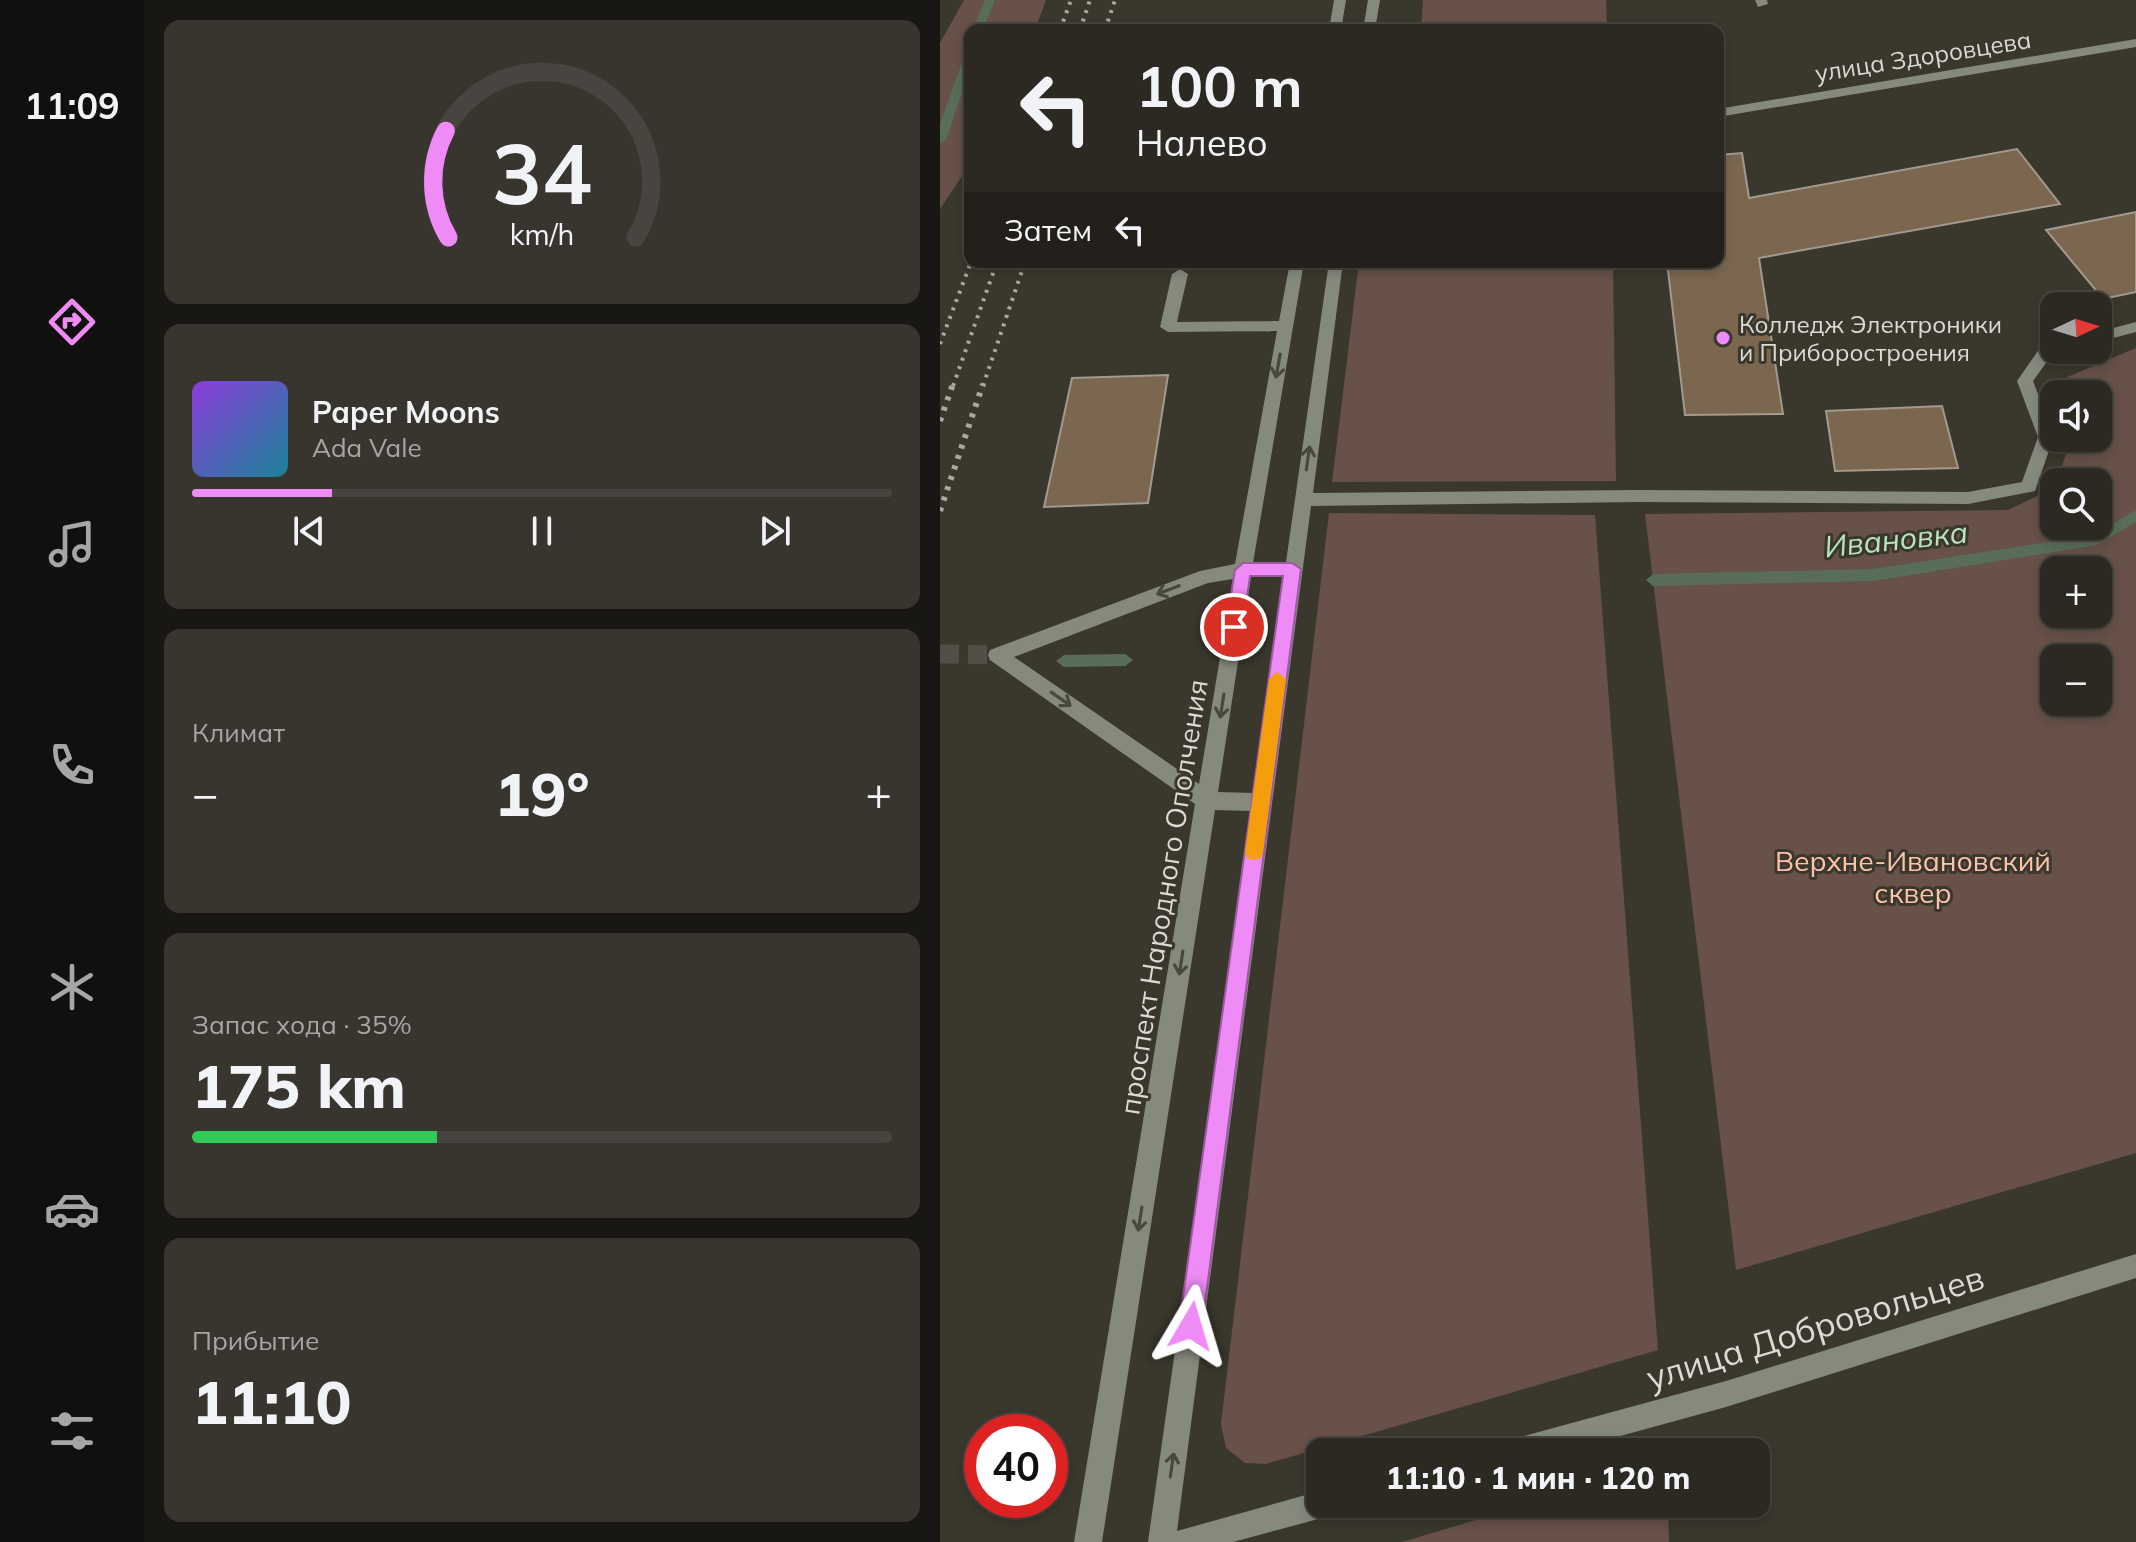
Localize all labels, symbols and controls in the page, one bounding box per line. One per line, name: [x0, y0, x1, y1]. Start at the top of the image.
street label: улица Здоровцева: [1813, 24, 2033, 88]
text: 100 m: [1136, 51, 1303, 121]
icon: left: [1004, 56, 1108, 160]
text: 11:09: [24, 83, 120, 128]
text: 34: [492, 120, 592, 225]
text: Налево: [1136, 120, 1268, 165]
icon: left: [1108, 208, 1152, 252]
text: Затем: [1004, 211, 1092, 249]
text: km/h: [510, 216, 574, 252]
north arrow: [2040, 292, 2112, 364]
map controls: [2040, 292, 2112, 716]
icon: directions: [44, 294, 100, 350]
place label: Колледж Электроники и Приборостроения: [1739, 309, 2002, 367]
marker: Колледж Электроники и Приборостроения: [1714, 329, 1732, 347]
one-way arrow: [1270, 353, 1285, 379]
button: sound: [2040, 380, 2112, 452]
text: Paper Moons: [312, 393, 500, 431]
text: Ada Vale: [312, 431, 422, 464]
one-way arrow: [1301, 446, 1316, 471]
button: search: [2040, 468, 2112, 540]
icon: previous: [287, 509, 331, 553]
icon: pause: [520, 509, 564, 553]
icon: next: [753, 509, 797, 553]
water label: Ивановка: [1822, 513, 1970, 565]
icon: music: [44, 516, 100, 572]
button: +: [2040, 556, 2112, 628]
one-way arrow: [1157, 584, 1181, 598]
pin: [1200, 593, 1268, 661]
icon: arrive: [1212, 605, 1256, 649]
button: −: [2040, 644, 2112, 716]
street label: проспект Народного Ополчения: [1111, 677, 1215, 1117]
one-way arrow: [1049, 691, 1071, 707]
one-way arrow: [1214, 693, 1229, 718]
text: Климат: [192, 716, 285, 749]
icon: phone: [44, 737, 100, 793]
text: 19°: [494, 756, 590, 831]
text: −: [192, 766, 218, 821]
text: +: [866, 766, 892, 821]
park label: Верхне-Ивановский сквер: [1775, 843, 2051, 910]
one-way arrow: [1173, 949, 1188, 975]
icon: climate: [44, 959, 100, 1015]
text: Запас хода · 35%: [192, 1008, 412, 1041]
text: 175 km: [192, 1048, 406, 1123]
icon: car: [44, 1181, 100, 1237]
one-way arrow: [1132, 1206, 1147, 1231]
street label: улица Добровольцев: [1641, 1255, 1989, 1399]
position arrow: [1149, 1284, 1233, 1368]
text: Прибытие: [192, 1324, 319, 1357]
text: 11:10: [192, 1364, 352, 1439]
icon: filters: [44, 1403, 100, 1459]
speed limit sign: 40: [964, 1414, 1068, 1518]
one-way arrow: [1165, 1453, 1180, 1478]
text: 11:10 · 1 мин · 120 m: [1386, 1459, 1690, 1497]

